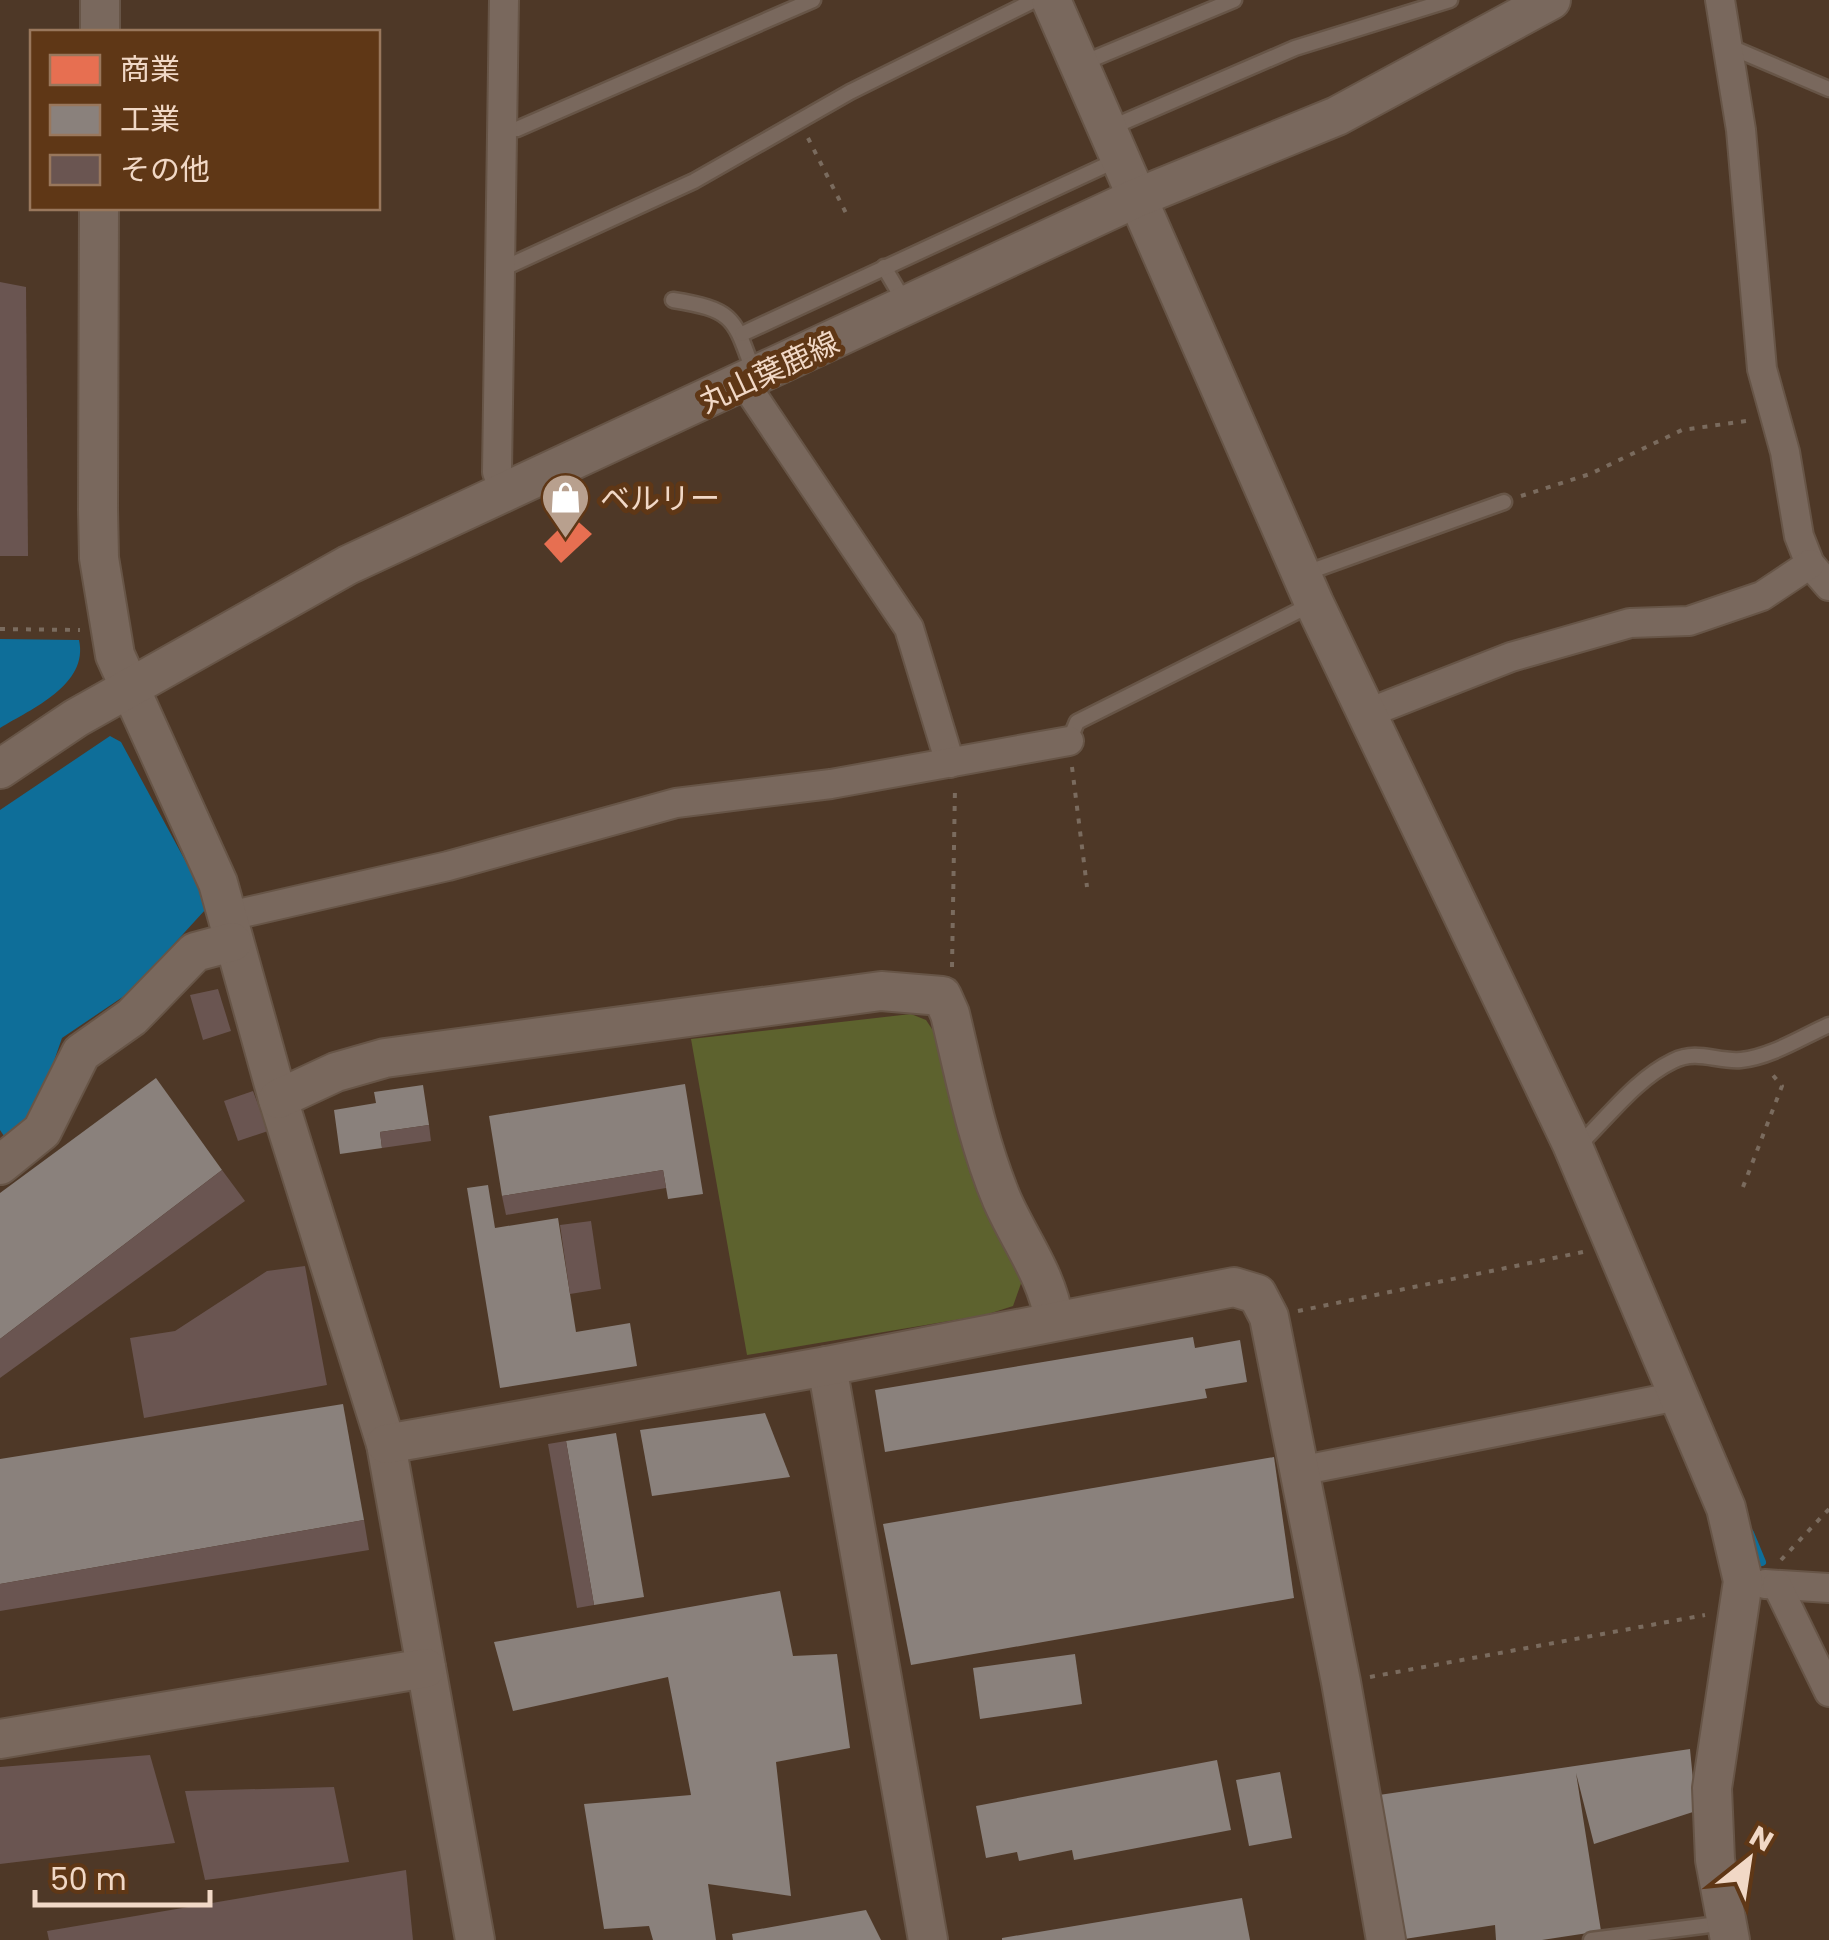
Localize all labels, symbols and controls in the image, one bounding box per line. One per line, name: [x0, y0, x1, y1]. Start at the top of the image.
legend: [30, 30, 380, 210]
text: 商業: [120, 48, 180, 91]
text: 工業: [120, 98, 180, 141]
text: その他: [120, 148, 210, 191]
street label: 丸山葉鹿線: [692, 321, 846, 423]
shop icon: ベルリー: [539, 472, 591, 540]
place label: ベルリー: [600, 477, 720, 520]
north arrow: [1699, 1810, 1799, 1910]
text: N: [1742, 1817, 1780, 1861]
scale bar: [35, 1845, 210, 1907]
text: 50 m: [50, 1858, 127, 1901]

